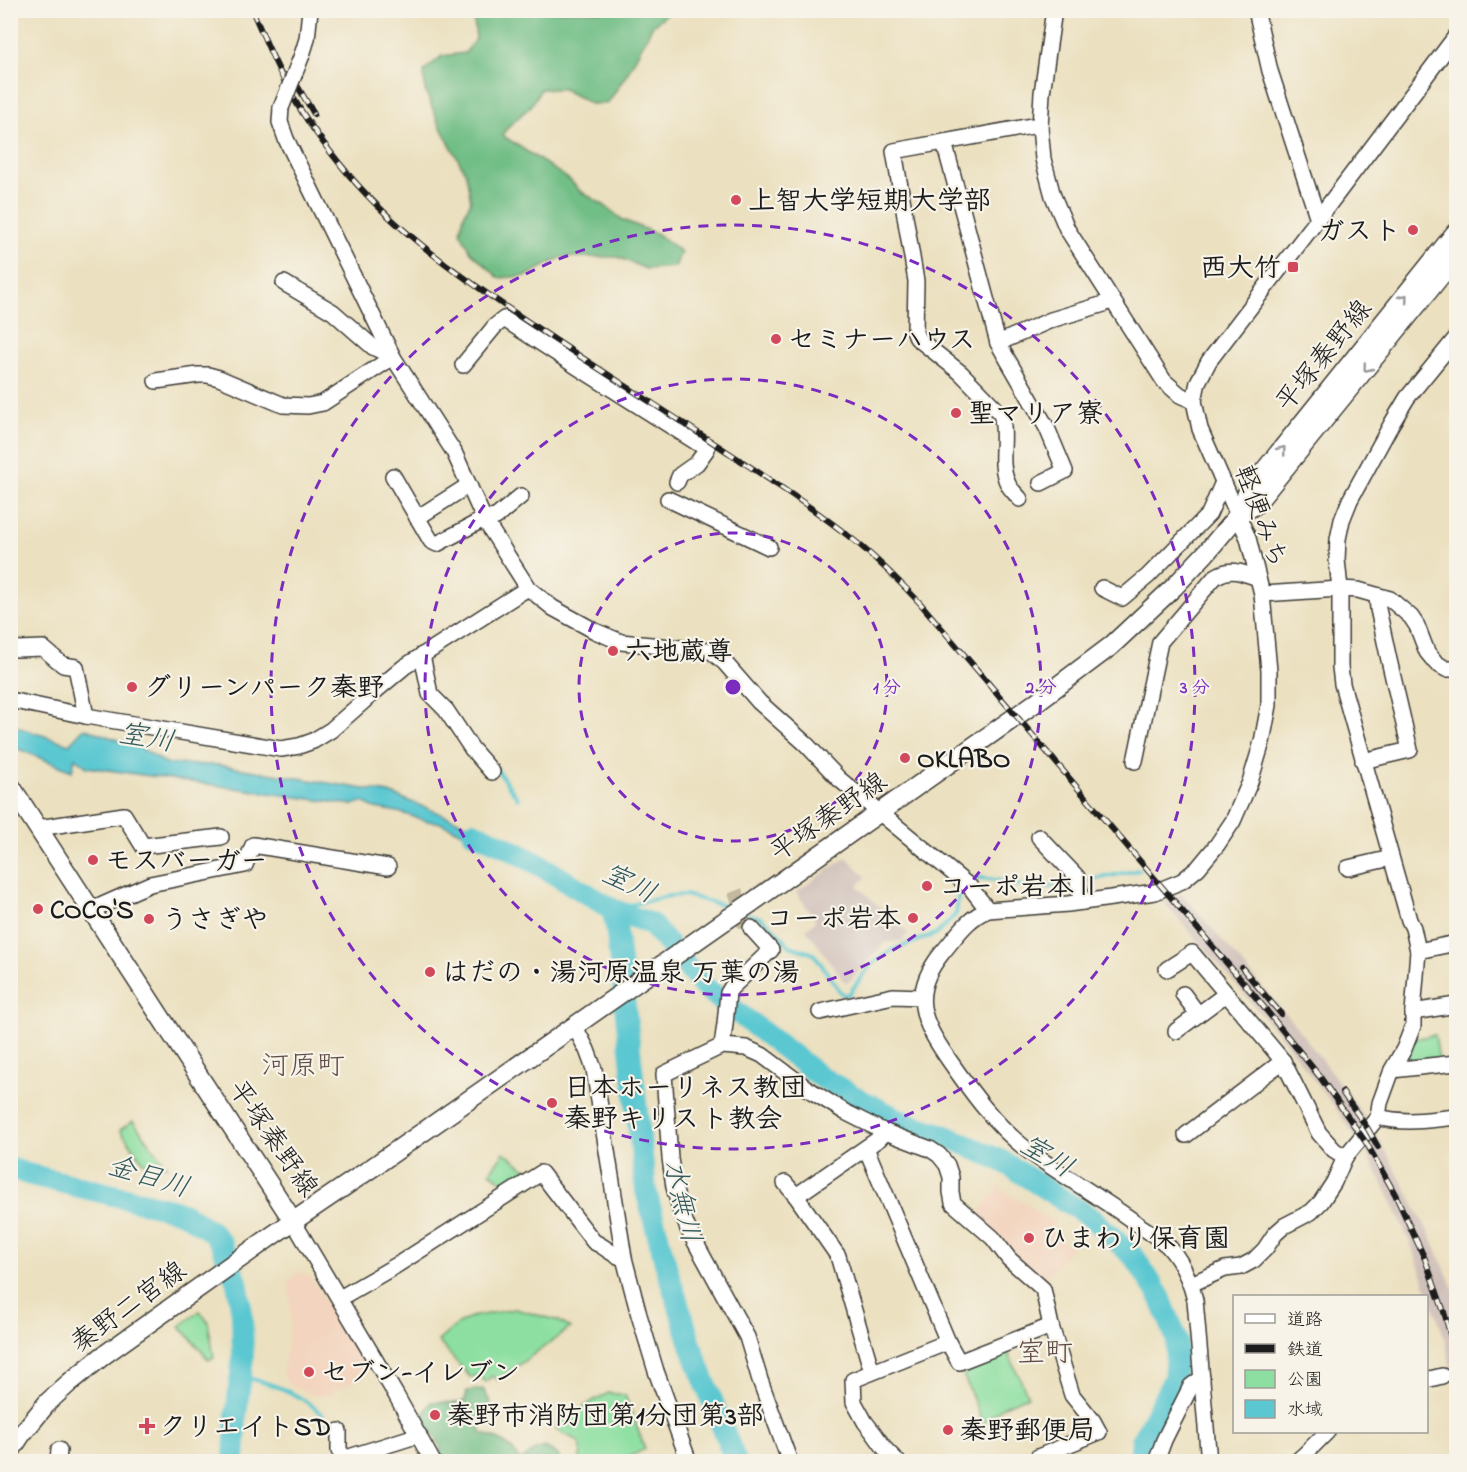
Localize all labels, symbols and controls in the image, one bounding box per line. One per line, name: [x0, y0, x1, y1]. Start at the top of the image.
place label: 上智大学短期大学部: [748, 183, 991, 222]
marker: 上智大学短期大学部: [729, 193, 743, 207]
place label: ガスト: [1317, 213, 1401, 252]
marker: ガスト: [1406, 223, 1420, 237]
place label: 西大竹: [1200, 250, 1281, 289]
marker: 西大竹: [1286, 260, 1300, 274]
street label: 平塚秦野線: [1267, 292, 1383, 421]
one-way arrow: [1397, 294, 1408, 305]
place label: セミナーハウス: [788, 322, 975, 361]
marker: セミナーハウス: [769, 332, 783, 346]
one-way arrow: [1363, 361, 1374, 372]
place label: 聖マリア寮: [968, 396, 1103, 435]
marker: 聖マリア寮: [949, 406, 963, 420]
one-way arrow: [1274, 445, 1285, 456]
street label: 軽便みち: [1223, 460, 1296, 574]
place label: 六地蔵尊: [625, 634, 733, 673]
marker: 六地蔵尊: [606, 644, 620, 658]
place label: グリーンパーク秦野: [144, 670, 384, 709]
text: 1 分: [873, 676, 901, 702]
text: 2 分: [1024, 676, 1057, 702]
text: 3 分: [1179, 676, 1210, 702]
centre of rings: [723, 677, 743, 697]
marker: グリーンパーク秦野: [125, 680, 139, 694]
water label: 室川: [115, 714, 178, 764]
place label: OKLABO: [917, 741, 1010, 780]
marker: OKLABO: [898, 751, 912, 765]
street label: 平塚秦野線: [763, 763, 896, 873]
place label: モスバーガー: [105, 843, 268, 882]
marker: モスバーガー: [86, 853, 100, 867]
water label: 室川: [594, 854, 663, 916]
place label: コーポ岩本Ⅱ: [939, 869, 1101, 908]
marker: コーポ岩本Ⅱ: [920, 879, 934, 893]
place label: COCO'S: [50, 892, 134, 931]
place label: コーポ岩本: [766, 901, 901, 940]
marker: COCO'S: [31, 902, 45, 916]
place label: うさぎや: [161, 902, 268, 941]
marker: コーポ岩本: [906, 911, 920, 925]
marker: うさぎや: [142, 912, 156, 926]
place label: はだの・湯河原温泉 万葉の湯: [442, 955, 800, 994]
marker: はだの・湯河原温泉 万葉の湯: [423, 965, 437, 979]
district label: 河原町: [261, 1047, 345, 1088]
place label: 日本ホーリネス教団 秦野キリスト教会: [564, 1070, 806, 1140]
street label: 平塚秦野線: [217, 1073, 327, 1206]
marker: 日本ホーリネス教団 秦野キリスト教会: [545, 1096, 559, 1110]
water label: 室川: [1012, 1126, 1081, 1190]
water label: 金目川: [102, 1146, 194, 1210]
water label: 水無川: [651, 1156, 710, 1247]
place label: ひまわり保育園: [1041, 1221, 1230, 1260]
marker: ひまわり保育園: [1022, 1231, 1036, 1245]
street label: 秦野二宮線: [63, 1253, 196, 1363]
legend: [1233, 1295, 1428, 1433]
text: 道路: [1287, 1308, 1323, 1334]
district label: 室町: [1017, 1334, 1073, 1375]
text: 鉄道: [1287, 1338, 1323, 1364]
place label: セブン-イレブン: [321, 1355, 520, 1394]
marker: セブン-イレブン: [302, 1365, 316, 1379]
text: 公園: [1287, 1368, 1323, 1394]
place label: 秦野市消防団第1分団第3部: [447, 1398, 764, 1437]
text: 水域: [1287, 1398, 1323, 1424]
marker: 秦野市消防団第1分団第3部: [428, 1408, 442, 1422]
place label: クリエイトSD: [159, 1409, 331, 1448]
place label: 秦野郵便局: [960, 1413, 1095, 1452]
marker: クリエイトSD: [140, 1419, 154, 1433]
marker: 秦野郵便局: [941, 1423, 955, 1437]

